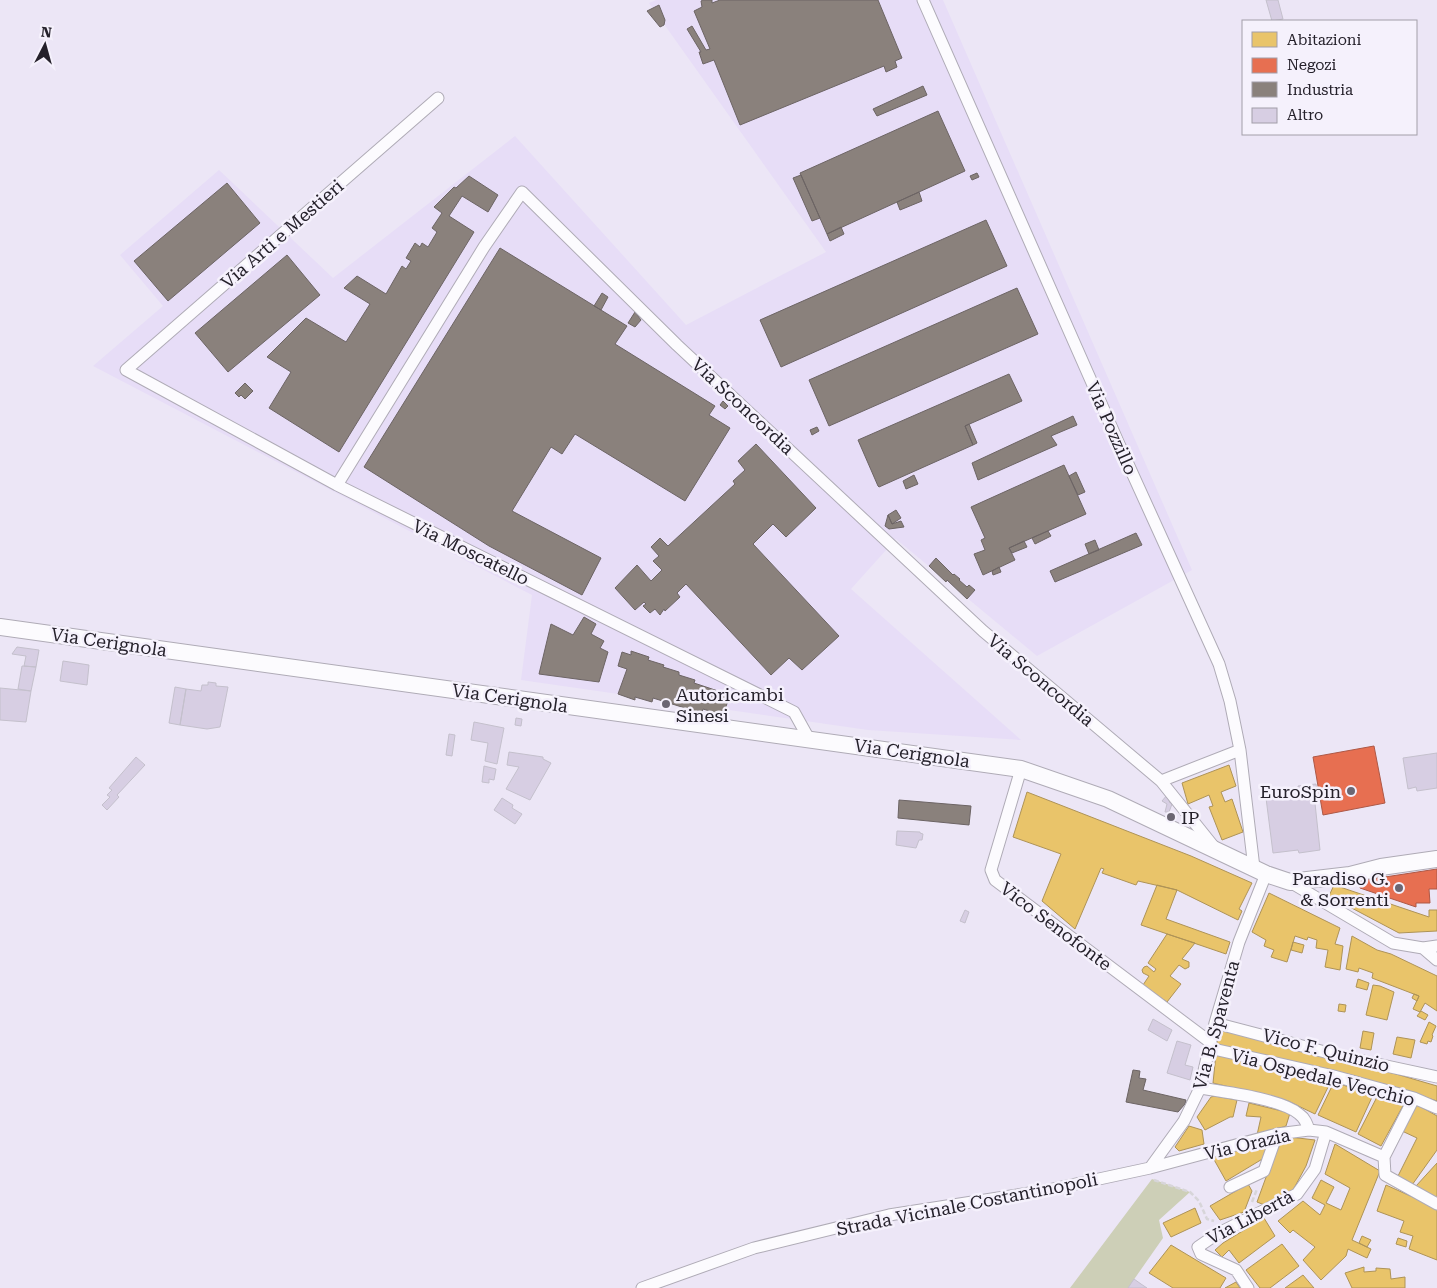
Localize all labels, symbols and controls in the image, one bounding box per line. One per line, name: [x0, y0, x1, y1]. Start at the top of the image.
north arrow: [20, 20, 70, 70]
legend: [1242, 20, 1417, 135]
text: N: [40, 24, 53, 41]
text: Abitazioni: [1287, 31, 1362, 49]
text: Negozi: [1287, 56, 1336, 74]
text: Industria: [1287, 81, 1353, 99]
text: Altro: [1287, 106, 1323, 124]
street label: Via Arti e Mestieri: [217, 175, 348, 293]
street label: Via Sconcordia: [687, 353, 799, 459]
street label: Via Pozzillo: [1082, 378, 1142, 478]
street label: Via Moscatello: [409, 515, 533, 589]
street label: Via Cerignola: [50, 623, 169, 661]
street label: Via Sconcordia: [984, 629, 1099, 731]
street label: Via Cerignola: [451, 679, 570, 717]
place label: Autoricambi Sinesi: [676, 684, 784, 726]
marker: Autoricambi Sinesi: [660, 698, 672, 710]
street label: Via Cerignola: [853, 734, 972, 772]
place label: EuroSpin: [1260, 781, 1341, 802]
marker: EuroSpin: [1345, 785, 1357, 797]
place label: IP: [1181, 807, 1199, 828]
marker: IP: [1165, 811, 1177, 823]
place label: Paradiso G. & Sorrenti: [1292, 868, 1389, 910]
street label: Vico Senofonte: [996, 877, 1116, 975]
marker: Paradiso G. & Sorrenti: [1393, 882, 1405, 894]
street label: Via B. Spaventa: [1189, 958, 1243, 1092]
street label: Vico F. Quinzio: [1260, 1024, 1392, 1076]
street label: Via Ospedale Vecchio: [1229, 1044, 1417, 1110]
street label: Via Orazia: [1202, 1124, 1292, 1164]
street label: Strada Vicinale Costantinopoli: [835, 1168, 1100, 1240]
street label: Via Libertà: [1203, 1185, 1297, 1249]

